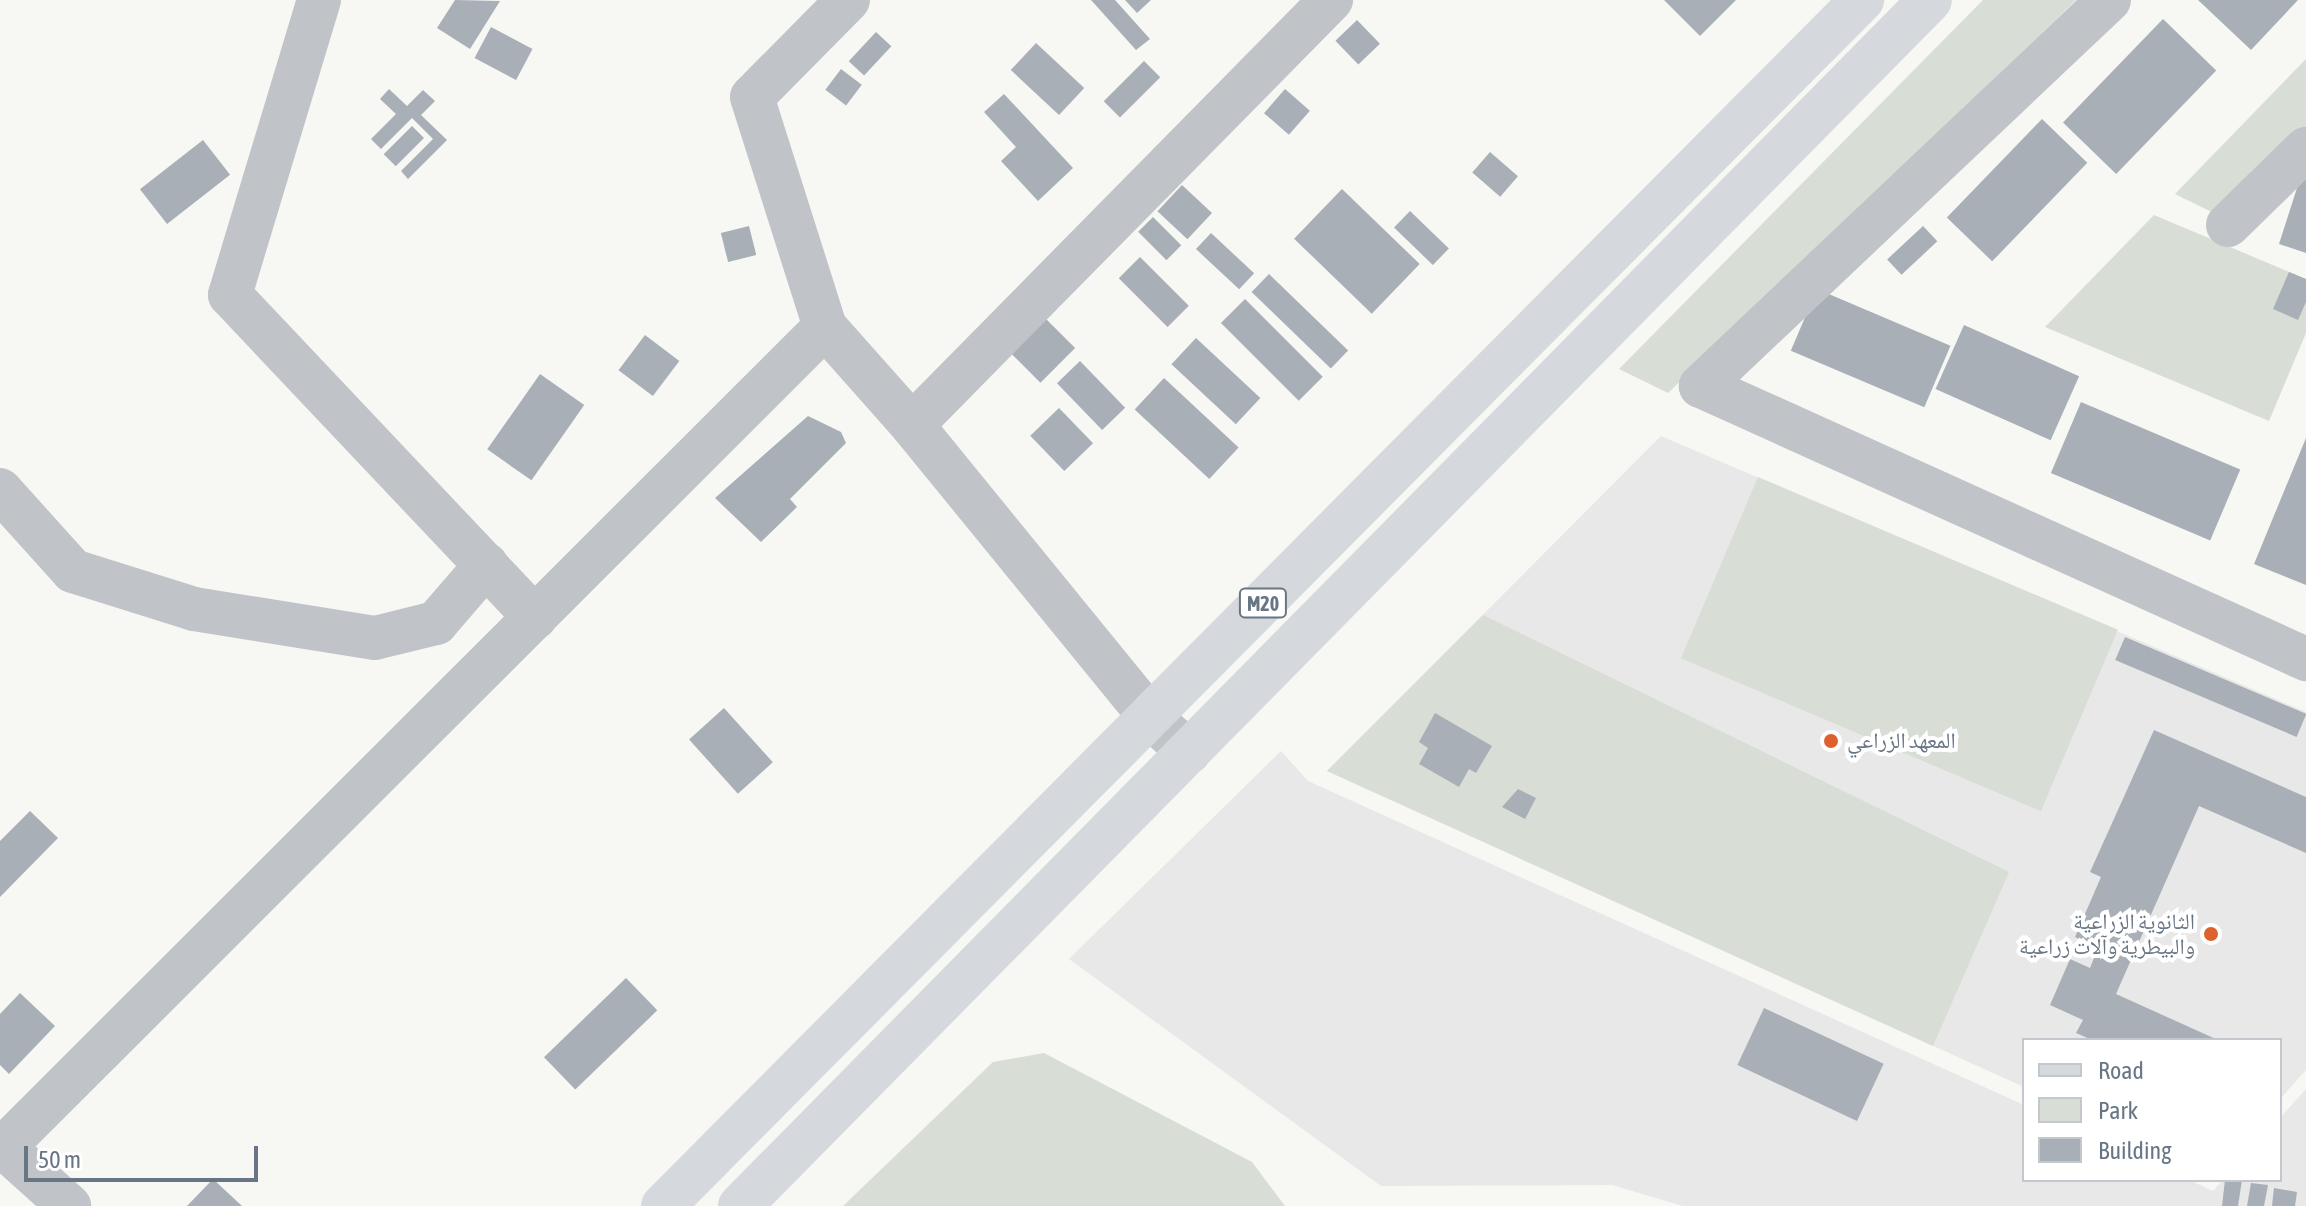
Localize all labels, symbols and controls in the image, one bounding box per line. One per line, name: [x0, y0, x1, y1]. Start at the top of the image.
road number: M20: [1237, 587, 1289, 619]
place label: المعهد الزراعي: [1847, 728, 1956, 754]
marker: المعهد الزراعي: [1822, 732, 1840, 750]
place label: الثانوية الزراعية والبيطرية وآلات زراعية: [2019, 908, 2195, 960]
marker: الثانوية الزراعية والبيطرية وآلات زراعية: [2202, 925, 2220, 943]
legend: [2022, 1038, 2282, 1182]
text: Road: [2098, 1057, 2144, 1084]
text: Park: [2098, 1097, 2138, 1124]
scale bar: [28, 1130, 262, 1180]
text: Building: [2098, 1137, 2171, 1164]
text: 50 m: [38, 1146, 81, 1173]

